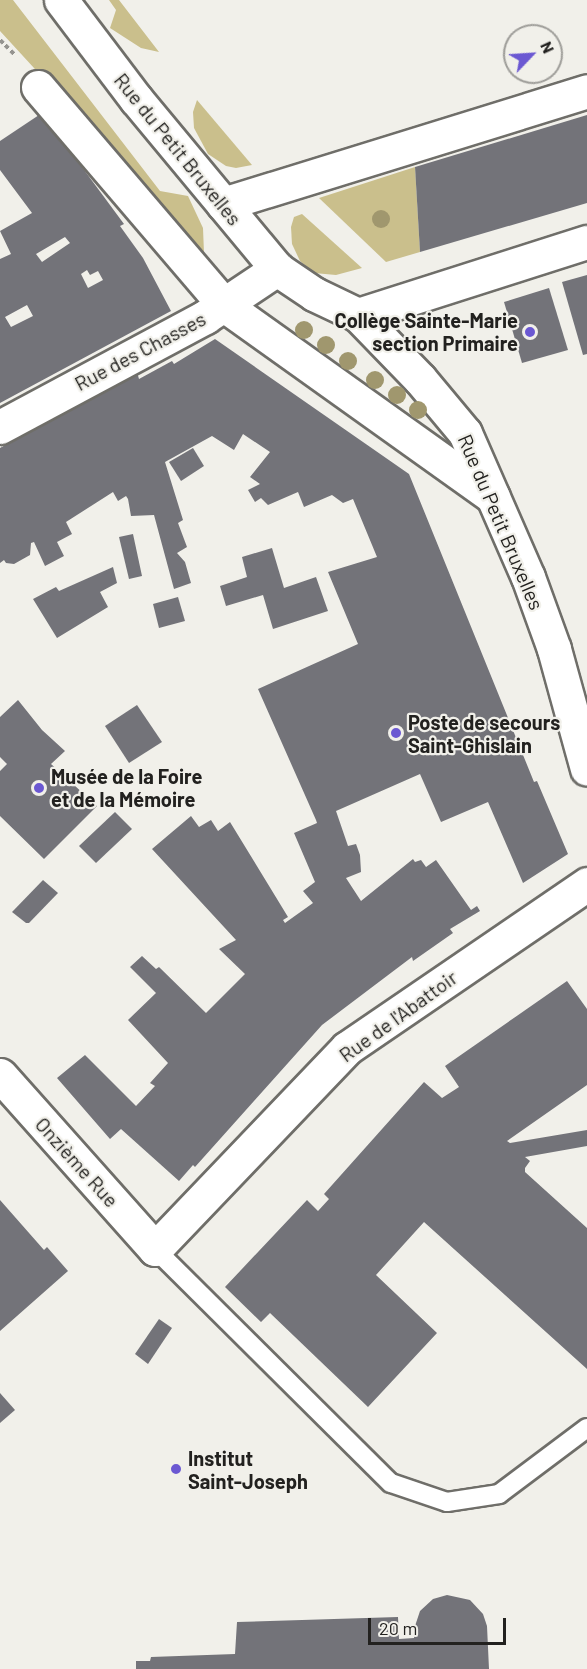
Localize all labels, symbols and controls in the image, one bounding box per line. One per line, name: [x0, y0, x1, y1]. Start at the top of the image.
north arrow: [503, 24, 563, 84]
text: N: [537, 38, 559, 56]
street label: Rue du Petit Bruxelles: [109, 68, 247, 230]
street label: Rue des Chasses: [70, 306, 210, 396]
place label: Collège Sainte-Marie section Primaire: [335, 308, 518, 355]
marker: Collège Sainte-Marie section Primaire: [523, 325, 537, 339]
street label: Rue du Petit Bruxelles: [453, 431, 549, 613]
place label: Poste de secours Saint-Ghislain: [408, 710, 560, 757]
marker: Poste de secours Saint-Ghislain: [389, 726, 403, 740]
place label: Musée de la Foire et de la Mémoire: [51, 765, 202, 812]
marker: Musée de la Foire et de la Mémoire: [32, 781, 46, 795]
street label: Rue de l'Abattoir: [334, 965, 462, 1067]
street label: Onzième Rue: [30, 1112, 124, 1212]
place label: Institut Saint-Joseph: [188, 1446, 308, 1493]
marker: Institut Saint-Joseph: [169, 1462, 183, 1476]
scale bar: [371, 1606, 509, 1644]
text: 20 m: [379, 1617, 417, 1639]

